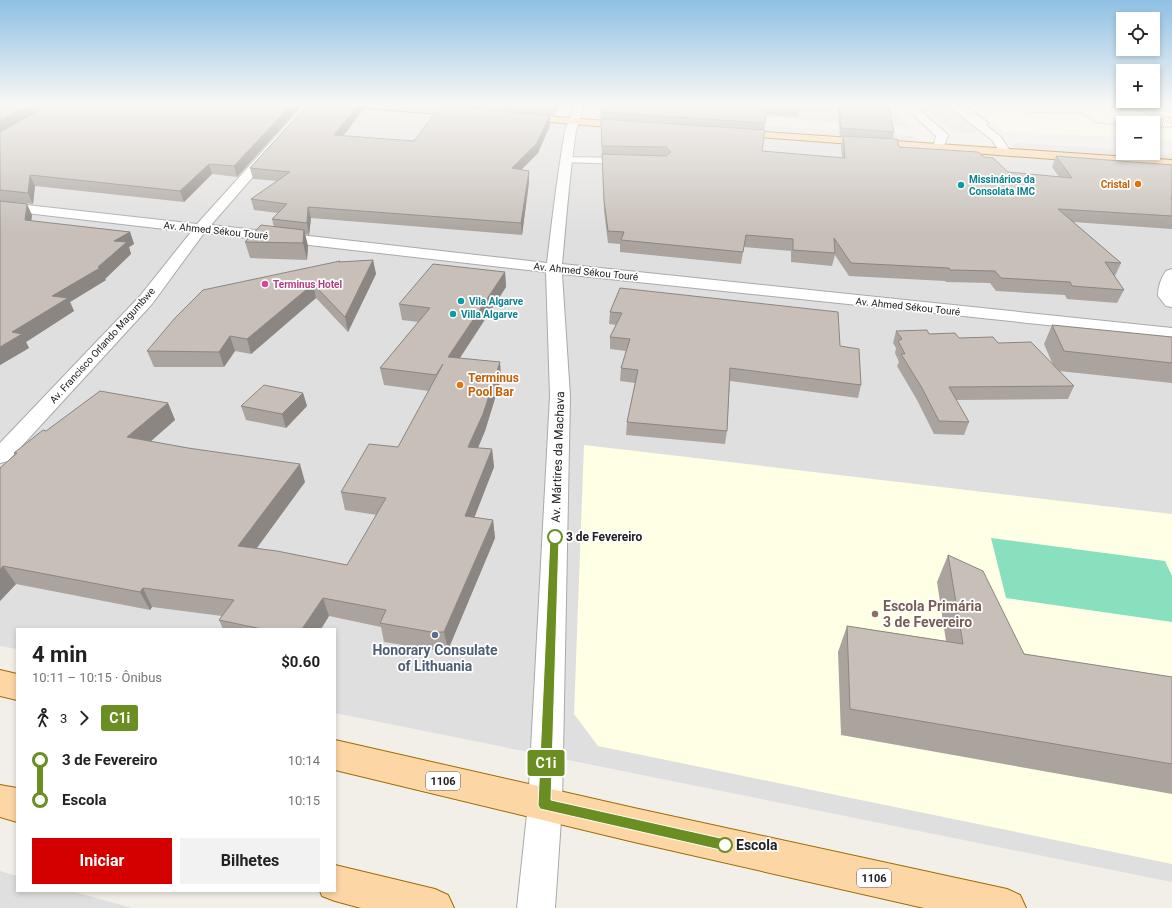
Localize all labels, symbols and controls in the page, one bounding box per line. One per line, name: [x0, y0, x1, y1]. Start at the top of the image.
map controls: [1116, 12, 1160, 160]
button: locate: [1116, 12, 1160, 56]
button: +: [1116, 64, 1160, 108]
button: −: [1116, 116, 1160, 160]
place label: Missinários da Consolata IMC: [969, 174, 1035, 197]
place label: Cristal: [1101, 179, 1130, 190]
marker: Cristal: [1133, 179, 1143, 189]
marker: Missinários da Consolata IMC: [956, 180, 966, 190]
street label: Av. Ahmed Sékou Touré: [163, 220, 269, 241]
street label: Av. Ahmed Sékou Touré: [533, 261, 639, 282]
marker: Terminus Hotel: [260, 279, 270, 289]
place label: Terminus Hotel: [273, 279, 342, 290]
street label: Av. Francisco Orlando Magumbwe: [48, 285, 157, 405]
marker: Vila Algarve: [456, 296, 466, 306]
place label: Vila Algarve: [469, 296, 524, 307]
street label: Av. Ahmed Sékou Touré: [855, 296, 961, 317]
marker: Villa Algarve: [448, 309, 458, 319]
place label: Villa Algarve: [461, 309, 518, 320]
place label: Terminus Pool Bar: [468, 371, 519, 399]
marker: Terminus Pool Bar: [455, 380, 465, 390]
street label: Av. Mártires da Machava: [549, 391, 567, 523]
marker: 3 de Fevereiro: [547, 529, 563, 545]
place label: 3 de Fevereiro: [566, 530, 643, 544]
place label: Escola Primária 3 de Fevereiro: [883, 598, 982, 630]
marker: Escola Primária 3 de Fevereiro: [870, 609, 880, 619]
marker: Honorary Consulate of Lithuania: [430, 630, 440, 640]
text: 4 min: [32, 642, 87, 667]
place label: Honorary Consulate of Lithuania: [372, 642, 498, 674]
text: $0.60: [281, 653, 320, 671]
text: 10:11 – 10:15 · Ônibus: [32, 670, 162, 685]
icon: walk: [32, 707, 54, 729]
icon: forward: [73, 707, 95, 729]
text: C1i: [109, 710, 130, 726]
text: 3: [60, 711, 67, 726]
line badge: C1i: [523, 750, 569, 776]
text: 3 de Fevereiro: [62, 751, 157, 769]
text: 10:14: [288, 753, 320, 768]
text: C1i: [536, 755, 556, 771]
road number: 1106: [426, 772, 460, 790]
text: Escola: [62, 791, 106, 809]
text: 10:15: [288, 793, 320, 808]
marker: Escola: [717, 837, 733, 853]
place label: Escola: [736, 837, 778, 853]
button: Iniciar: [32, 838, 172, 884]
button: Bilhetes: [180, 838, 320, 884]
road number: 1106: [857, 869, 891, 887]

